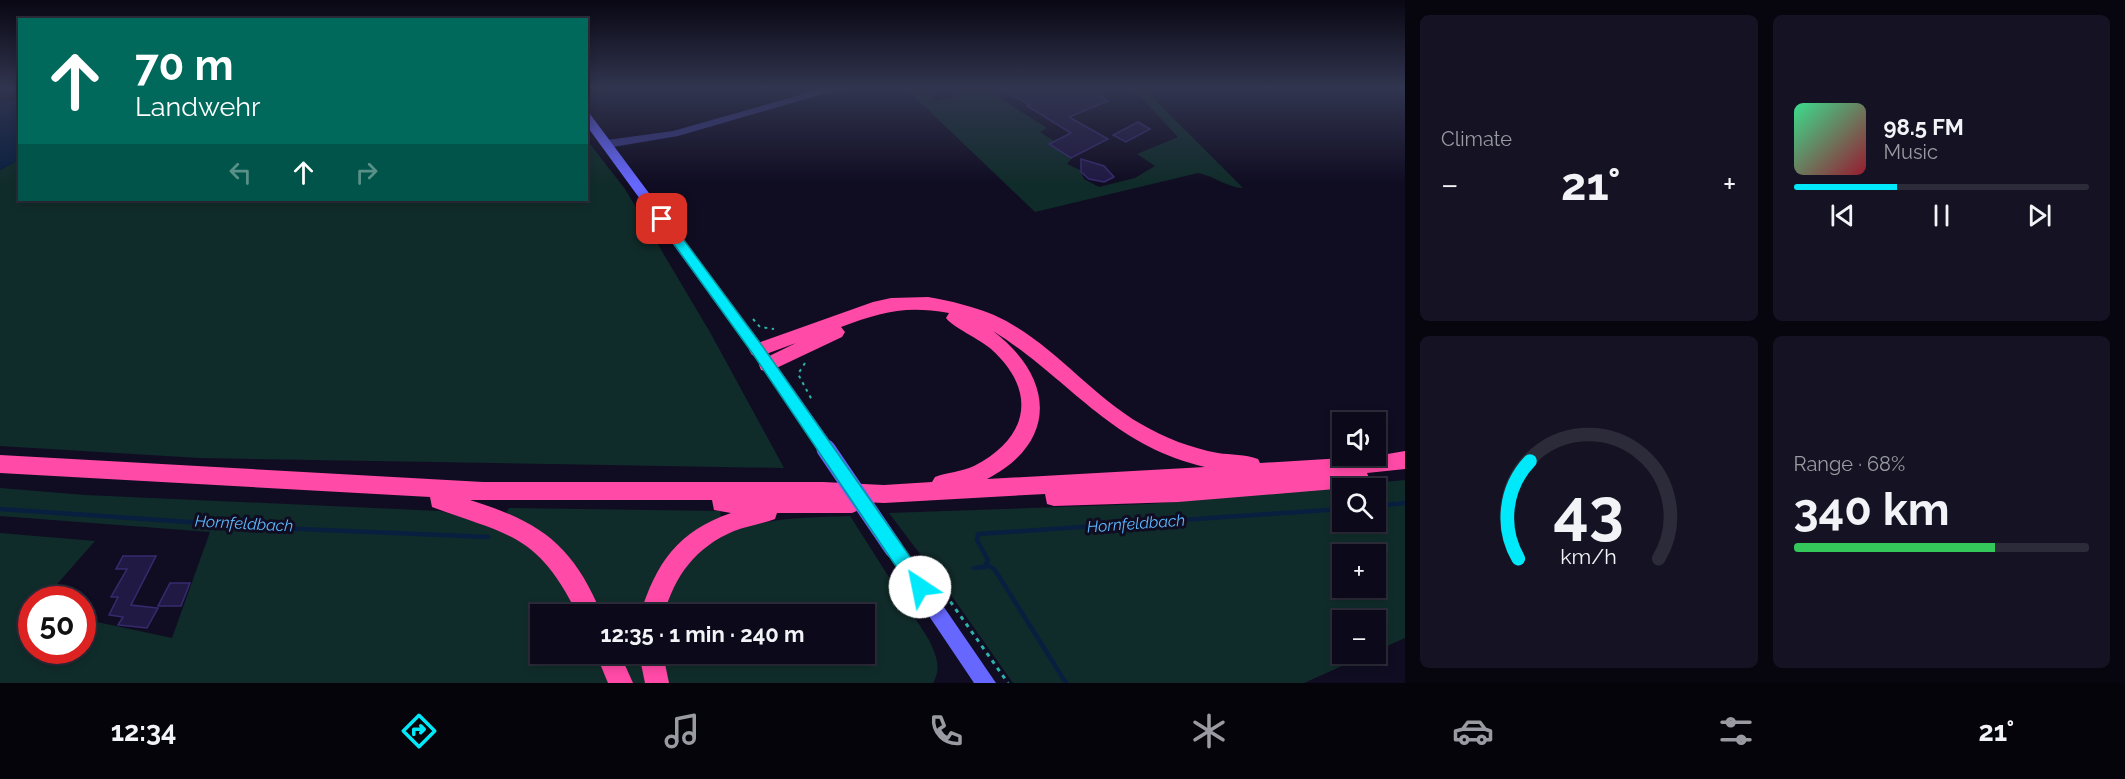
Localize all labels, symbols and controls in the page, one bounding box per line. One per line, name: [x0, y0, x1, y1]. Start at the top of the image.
text: 70 m: [135, 41, 234, 90]
icon: ahead: [36, 42, 114, 120]
text: Landwehr: [135, 91, 261, 122]
text: 98.5 FM: [1884, 114, 1964, 140]
text: Climate: [1441, 127, 1512, 151]
text: Music: [1884, 140, 1938, 164]
icon: left: [224, 156, 257, 189]
icon: ahead: [287, 156, 320, 189]
icon: right: [350, 156, 383, 189]
text: 21°: [1561, 158, 1621, 211]
text: −: [1441, 165, 1459, 204]
text: +: [1723, 165, 1737, 204]
pin: [636, 193, 687, 244]
icon: previous: [1826, 199, 1859, 232]
icon: pause: [1925, 199, 1958, 232]
icon: next: [2023, 199, 2056, 232]
icon: arrive: [645, 202, 678, 235]
map controls: [1332, 412, 1386, 664]
button: sound: [1332, 412, 1386, 466]
text: Range · 68%: [1794, 452, 1905, 476]
text: 43: [1554, 474, 1624, 548]
button: search: [1332, 478, 1386, 532]
text: 340 km: [1794, 483, 1950, 536]
water label: Hornfeldbach: [194, 511, 294, 536]
water label: Hornfeldbach: [1086, 511, 1186, 536]
button: +: [1332, 544, 1386, 598]
text: km/h: [1560, 544, 1617, 569]
position arrow: [888, 555, 952, 619]
speed limit sign: 50: [18, 586, 96, 664]
button: −: [1332, 610, 1386, 664]
text: 12:35 · 1 min · 240 m: [601, 621, 804, 647]
icon: directions: [398, 710, 440, 752]
icon: music: [661, 710, 703, 752]
icon: phone: [925, 710, 967, 752]
icon: climate: [1188, 710, 1230, 752]
icon: car: [1452, 710, 1494, 752]
icon: filters: [1715, 710, 1757, 752]
text: 12:34: [111, 716, 176, 747]
text: 21°: [1979, 716, 2014, 747]

